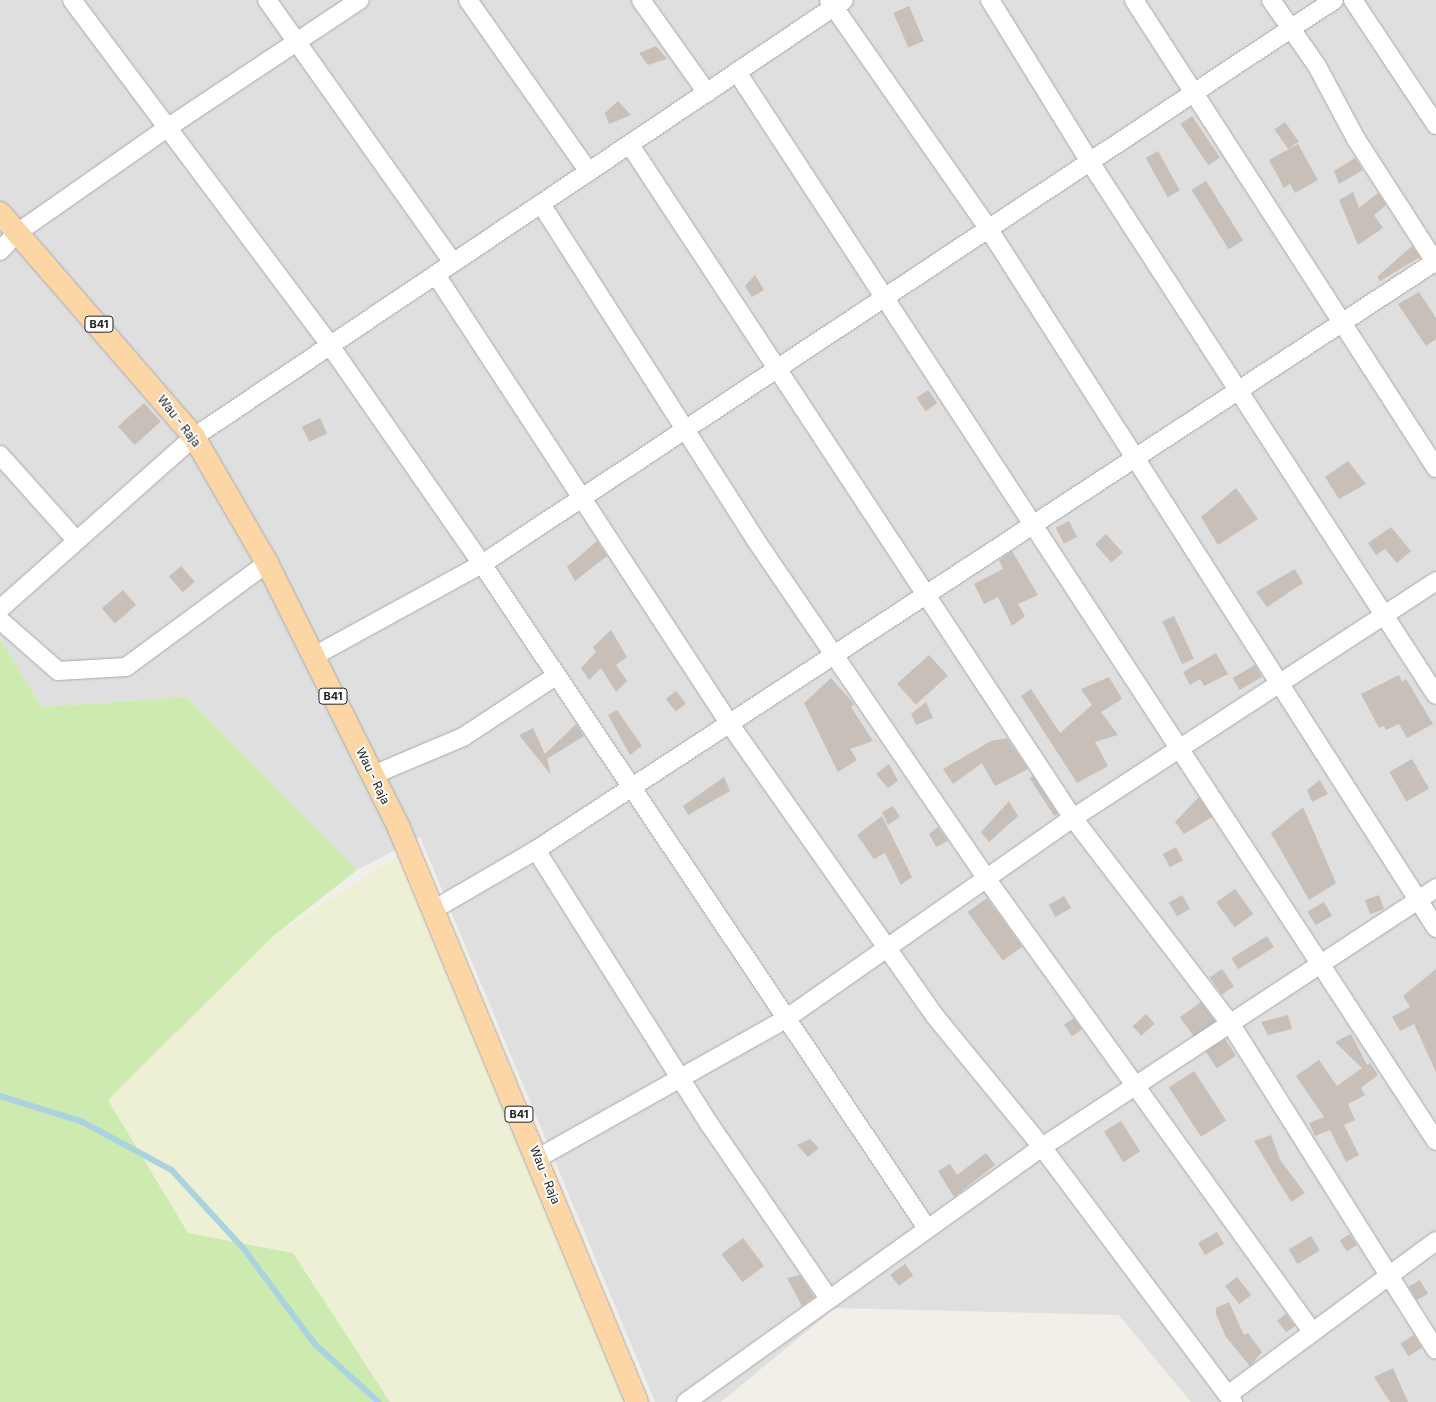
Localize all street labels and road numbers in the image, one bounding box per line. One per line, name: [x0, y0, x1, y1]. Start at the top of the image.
road number: B41: [84, 316, 114, 332]
street label: Wau - Raja: [154, 392, 204, 450]
road number: B41: [318, 688, 348, 704]
street label: Wau - Raja: [353, 745, 393, 807]
road number: B41: [504, 1106, 534, 1122]
street label: Wau - Raja: [527, 1144, 563, 1206]

